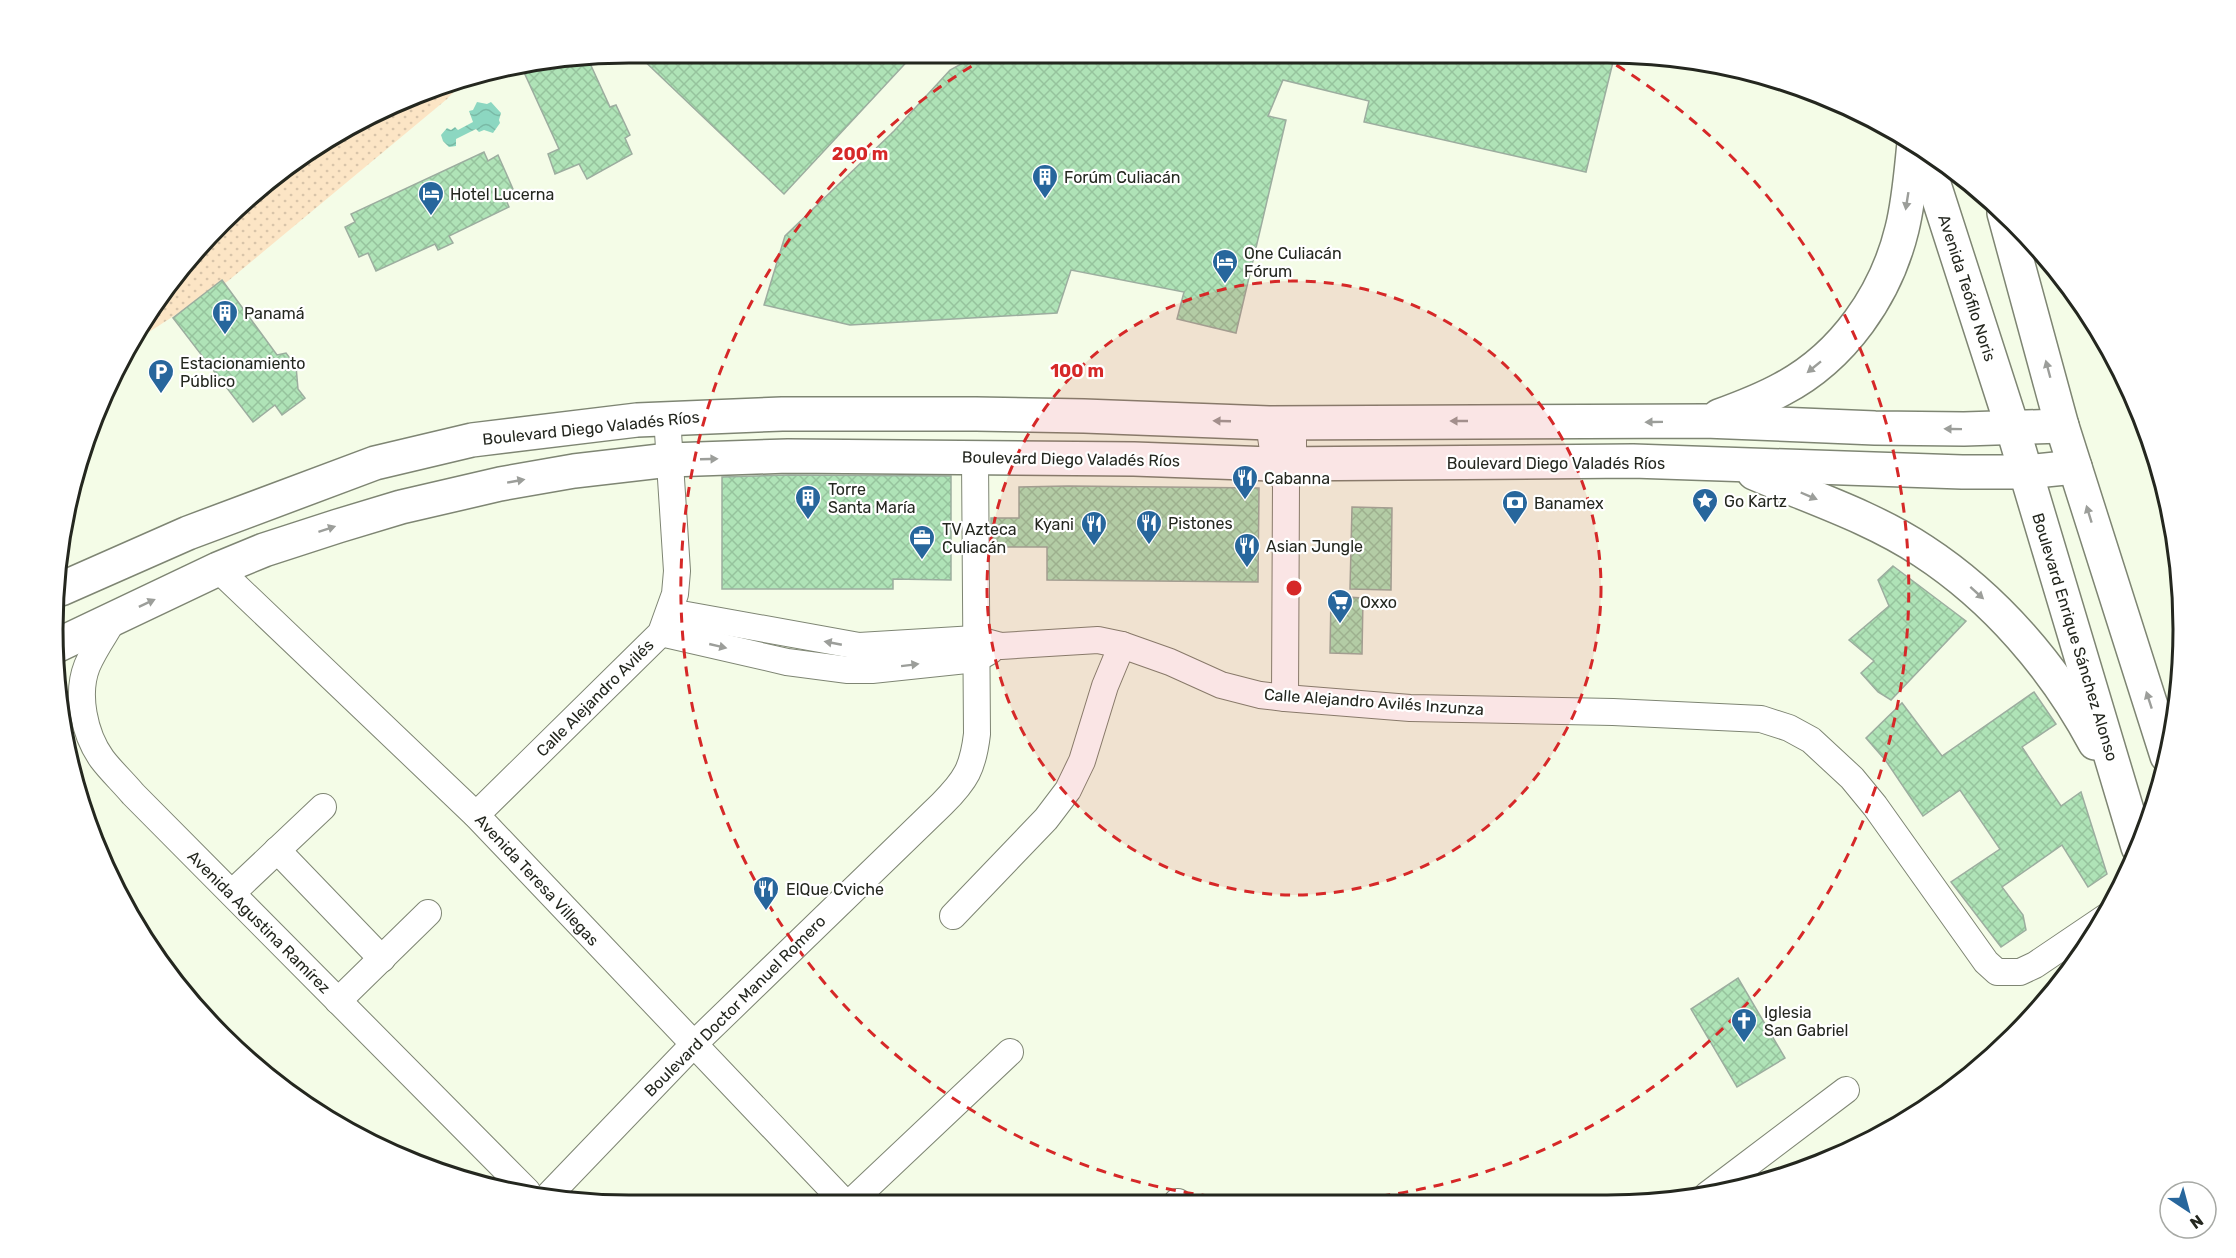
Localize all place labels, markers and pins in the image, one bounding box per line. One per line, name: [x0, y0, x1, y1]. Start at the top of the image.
building icon: Forúm Culiacán: [1030, 162, 1060, 200]
place label: Forúm Culiacán: [1064, 168, 1180, 187]
hotel icon: Hotel Lucerna: [416, 179, 446, 217]
place label: Hotel Lucerna: [450, 185, 554, 204]
place label: One Culiacán Fórum: [1244, 244, 1342, 281]
hotel icon: One Culiacán Fórum: [1210, 247, 1240, 285]
building icon: Panamá: [210, 298, 240, 336]
place label: Panamá: [244, 304, 305, 323]
place label: Estacionamiento Público: [180, 354, 305, 391]
parking icon: Estacionamiento Público: [146, 357, 176, 395]
restaurant icon: Cabanna: [1230, 463, 1260, 501]
place label: Cabanna: [1264, 469, 1330, 488]
place label: Torre Santa María: [828, 480, 916, 517]
building icon: Torre Santa María: [793, 483, 823, 521]
place icon: Go Kartz: [1690, 486, 1720, 524]
bank icon: Banamex: [1500, 488, 1530, 526]
place label: Go Kartz: [1724, 492, 1787, 511]
place label: Banamex: [1534, 494, 1604, 513]
restaurant icon: Pistones: [1134, 508, 1164, 546]
restaurant icon: Kyani: [1079, 509, 1109, 547]
place label: Pistones: [1168, 514, 1233, 533]
place label: Kyani: [1034, 515, 1074, 534]
place label: TV Azteca Culiacán: [942, 520, 1017, 557]
office icon: TV Azteca Culiacán: [907, 523, 937, 561]
restaurant icon: Asian Jungle: [1232, 531, 1262, 569]
place label: Asian Jungle: [1266, 537, 1363, 556]
centre of rings: [1284, 578, 1304, 598]
supermarket icon: Oxxo: [1325, 587, 1355, 625]
place label: Oxxo: [1360, 593, 1397, 612]
restaurant icon: ElQue Cviche: [751, 874, 781, 912]
place label: ElQue Cviche: [786, 880, 884, 899]
place label: Iglesia San Gabriel: [1764, 1003, 1848, 1040]
church icon: Iglesia San Gabriel: [1729, 1006, 1759, 1044]

